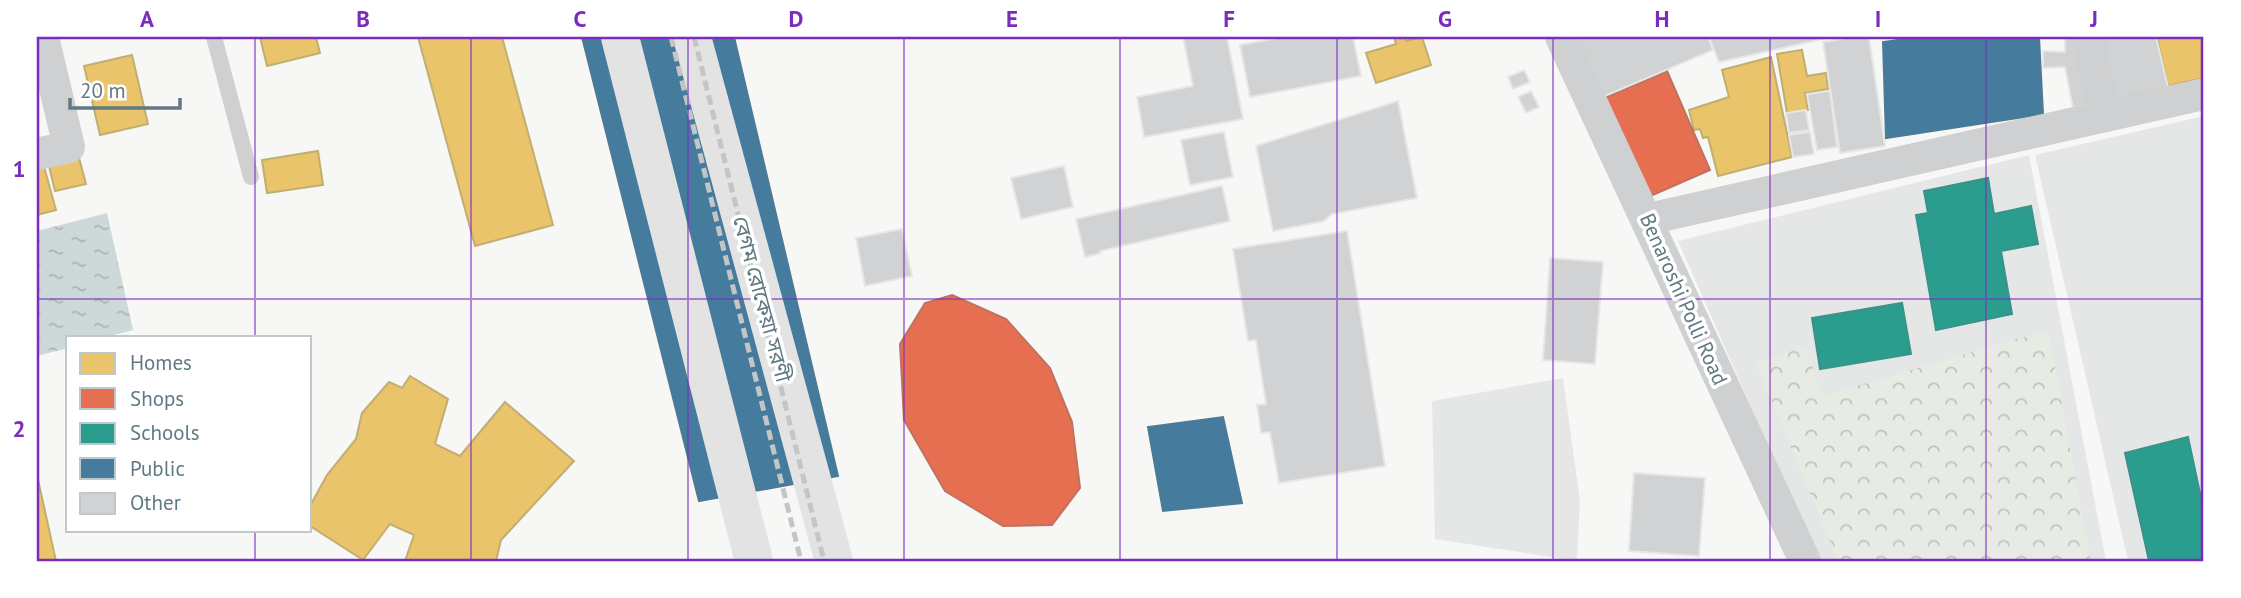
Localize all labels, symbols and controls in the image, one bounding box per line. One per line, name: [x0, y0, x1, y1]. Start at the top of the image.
text: A: [140, 4, 154, 33]
text: B: [356, 4, 370, 33]
text: C: [574, 4, 587, 33]
text: D: [789, 4, 803, 33]
text: E: [1006, 4, 1018, 33]
text: F: [1223, 4, 1235, 33]
text: G: [1438, 4, 1452, 33]
text: H: [1655, 4, 1669, 33]
text: I: [1875, 4, 1881, 33]
text: J: [2089, 4, 2098, 33]
scale bar: [70, 66, 180, 110]
text: 20 m: [80, 77, 126, 104]
text: 1: [12, 154, 26, 183]
street label: Benaroshi Polli Road: [1634, 209, 1734, 389]
street label: বেগম রোকেয়া সরণী: [727, 213, 797, 385]
legend: [66, 336, 312, 532]
text: Homes: [130, 349, 192, 376]
text: Shops: [130, 385, 184, 412]
text: 2: [12, 414, 26, 443]
text: Schools: [130, 419, 200, 446]
text: Public: [130, 455, 185, 482]
text: Other: [130, 489, 181, 516]

